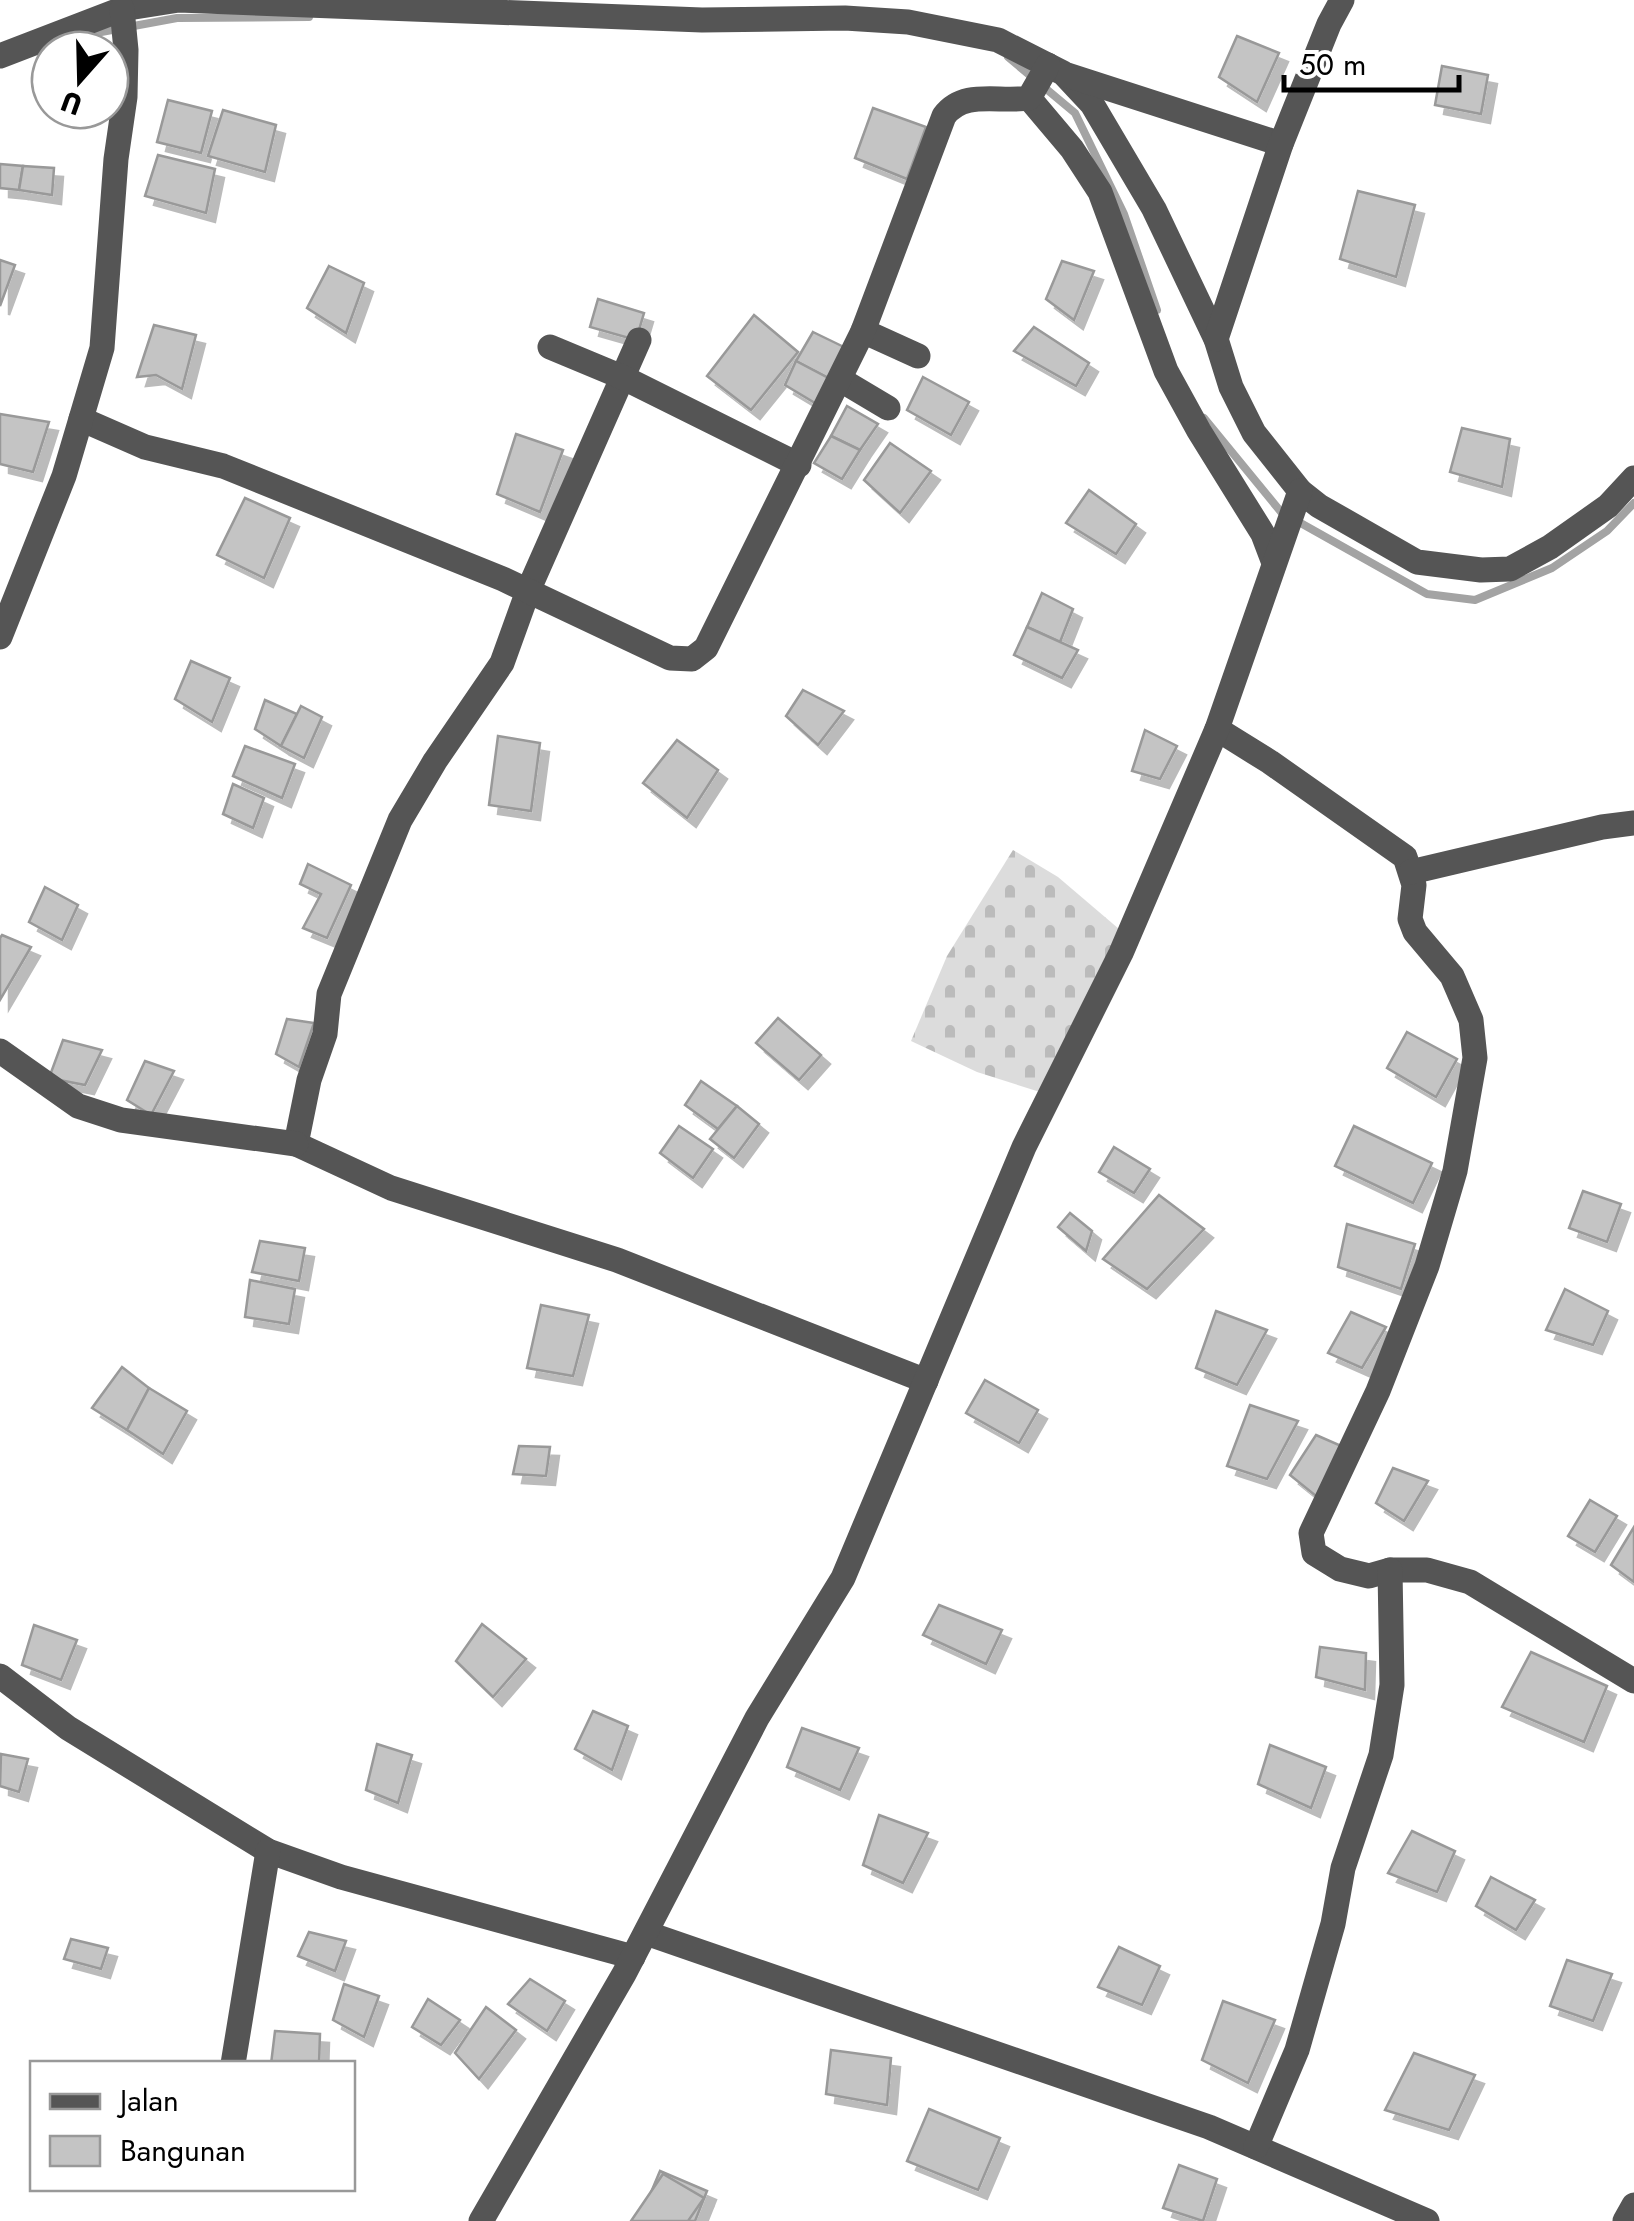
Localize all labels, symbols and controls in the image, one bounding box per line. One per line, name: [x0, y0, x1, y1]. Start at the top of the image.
north arrow: [30, 30, 130, 130]
scale bar: [1284, 30, 1459, 92]
text: 50 m: [1299, 43, 1366, 86]
text: U: [55, 80, 88, 126]
legend: [30, 2061, 355, 2191]
text: Jalan: [116, 2079, 179, 2122]
text: Bangunan: [120, 2129, 246, 2172]

